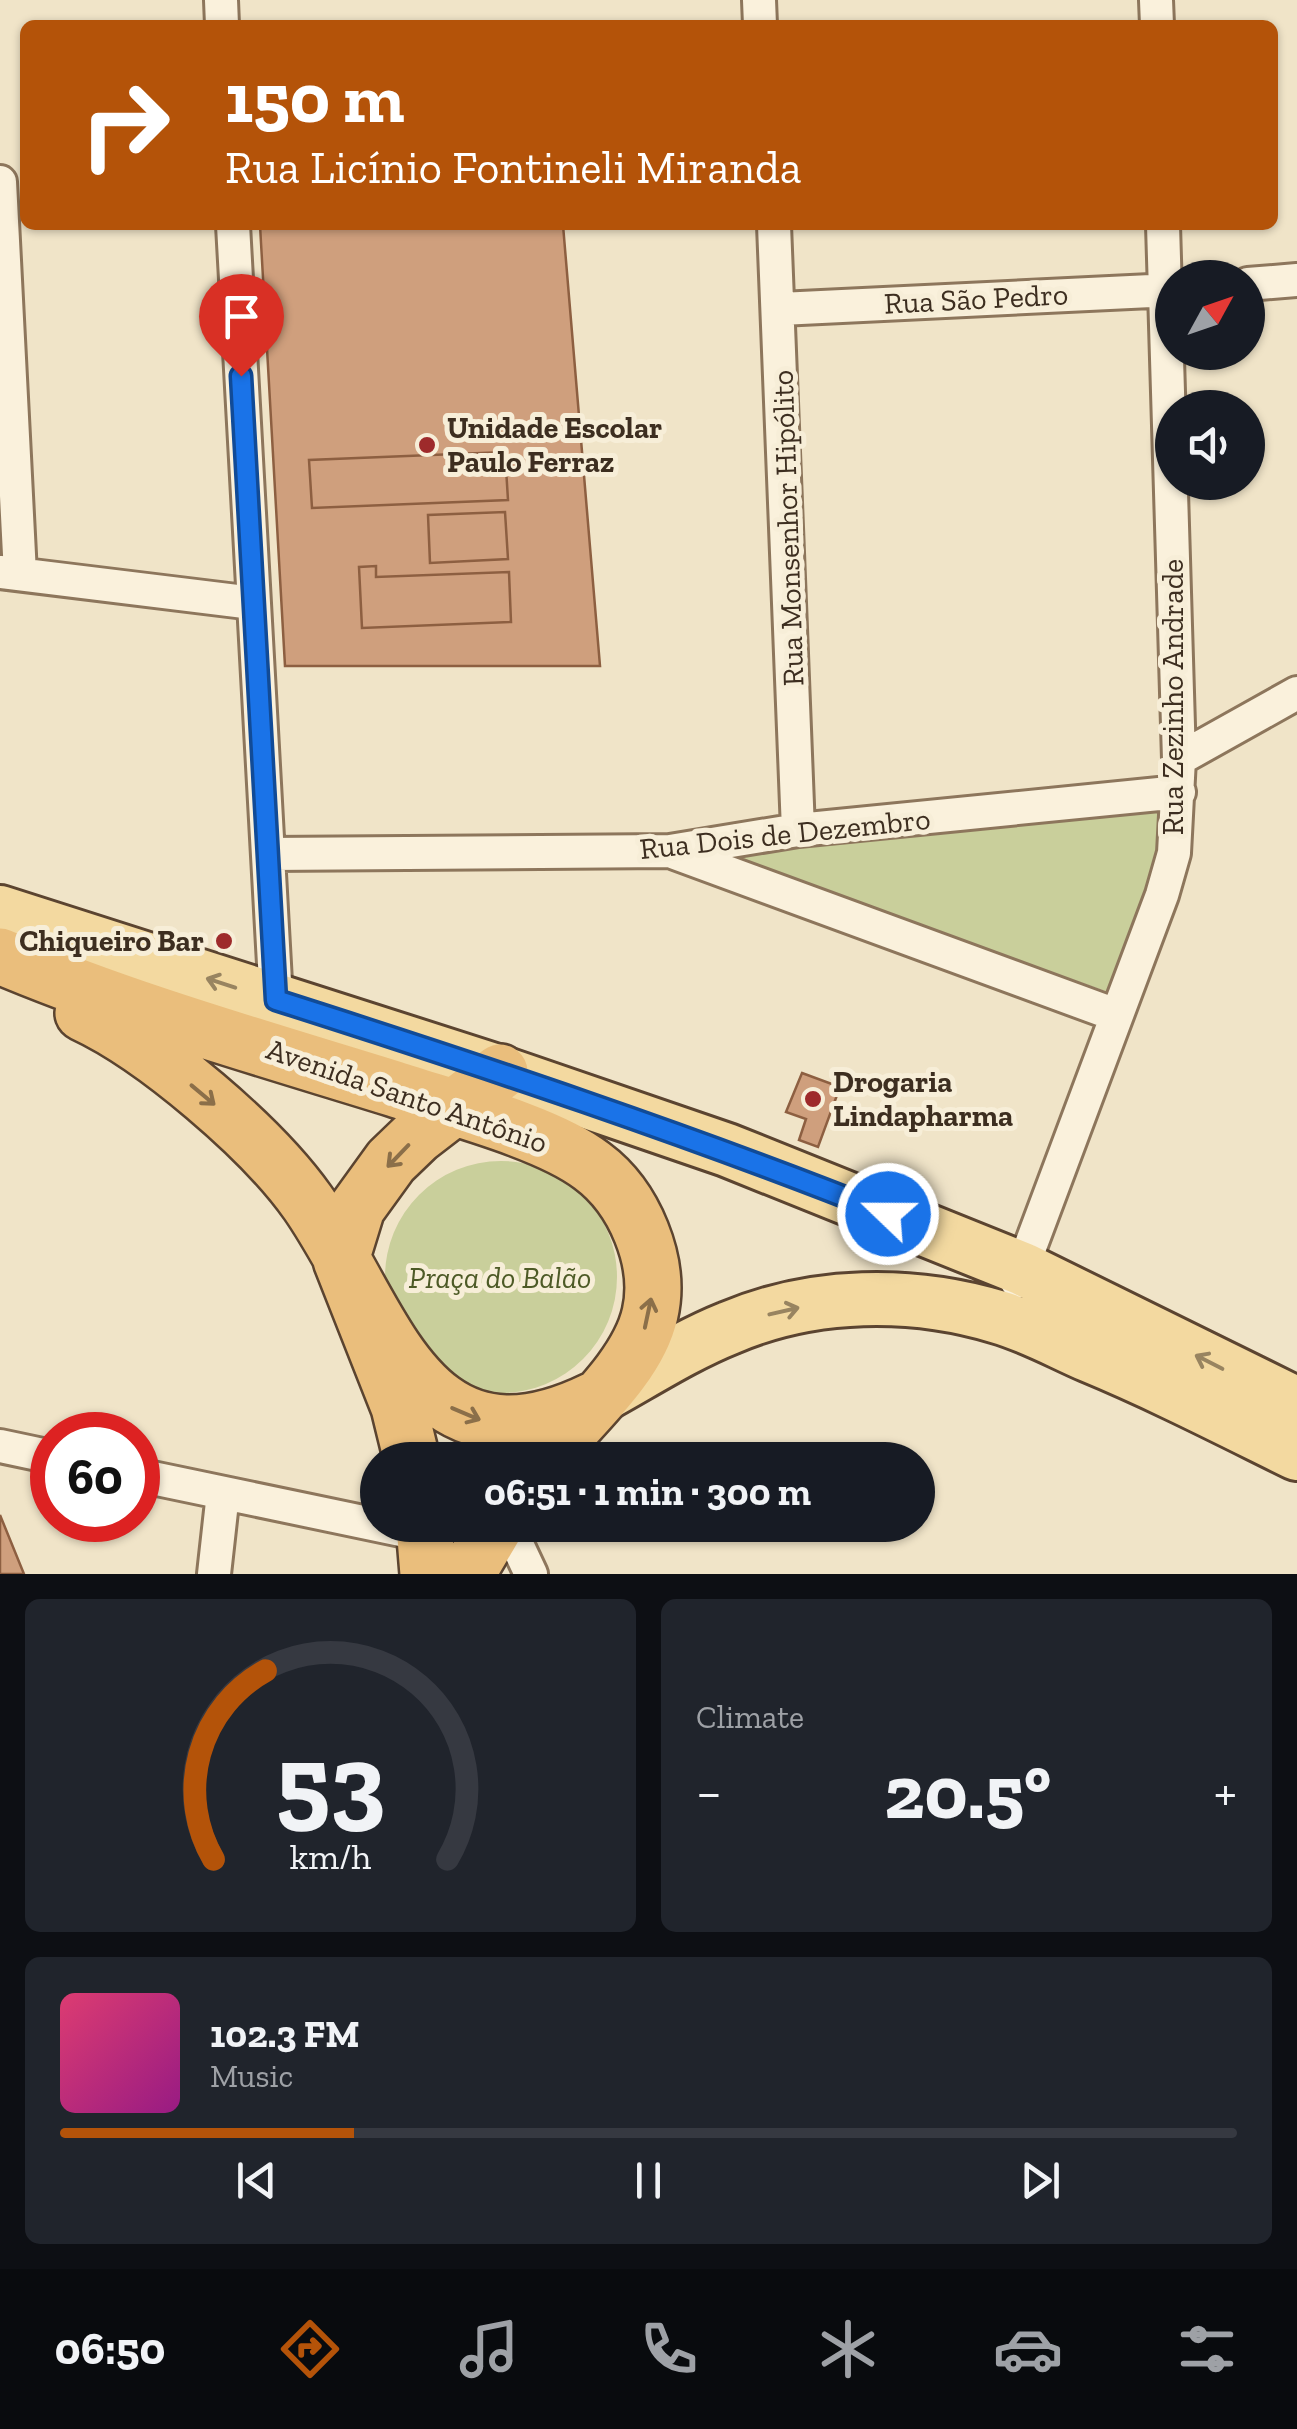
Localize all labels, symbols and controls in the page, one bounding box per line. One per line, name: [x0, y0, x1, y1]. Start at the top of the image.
text: 150 m: [225, 56, 405, 140]
icon: right: [60, 60, 190, 190]
text: Rua Licínio Fontineli Miranda: [225, 141, 801, 195]
north arrow: [1155, 260, 1265, 370]
map controls: [1155, 260, 1265, 500]
pin: [199, 274, 284, 377]
street label: Rua São Pedro: [883, 276, 1069, 322]
icon: arrive: [214, 289, 269, 344]
street label: Rua Monsenhor Hipólito: [764, 369, 812, 687]
button: sound: [1155, 390, 1265, 500]
place label: Unidade Escolar Paulo Ferraz: [447, 410, 662, 480]
marker: Unidade Escolar Paulo Ferraz: [416, 434, 438, 456]
street label: Rua Zezinho Andrade: [1155, 559, 1191, 835]
street label: Rua Dois de Dezembro: [638, 801, 932, 867]
place label: Chiqueiro Bar: [19, 923, 204, 959]
marker: Chiqueiro Bar: [213, 930, 235, 952]
one-way arrow: [206, 973, 237, 991]
street label: Avenida Santo Antônio: [262, 1031, 552, 1161]
place label: Drogaria Lindapharma: [833, 1064, 1013, 1134]
one-way arrow: [189, 1084, 215, 1106]
marker: Drogaria Lindapharma: [802, 1088, 824, 1110]
one-way arrow: [386, 1143, 410, 1167]
position arrow: [836, 1162, 940, 1266]
park label: Praça do Balão: [409, 1260, 591, 1296]
one-way arrow: [640, 1298, 659, 1330]
one-way arrow: [767, 1301, 799, 1319]
one-way arrow: [1195, 1352, 1224, 1371]
one-way arrow: [450, 1406, 480, 1424]
speed limit sign: 60: [30, 1412, 160, 1542]
text: 06:51 · 1 min · 300 m: [484, 1469, 811, 1515]
text: Climate: [696, 1698, 804, 1736]
text: 53: [276, 1719, 385, 1844]
text: 20.5°: [884, 1747, 1051, 1837]
text: −: [696, 1759, 722, 1825]
text: +: [1214, 1759, 1237, 1825]
text: km/h: [290, 1835, 371, 1878]
text: 102.3 FM: [210, 2011, 359, 2057]
text: Music: [210, 2057, 293, 2095]
icon: previous: [229, 2153, 284, 2208]
icon: pause: [621, 2153, 676, 2208]
icon: next: [1013, 2153, 1068, 2208]
icon: directions: [275, 2314, 345, 2384]
icon: music: [454, 2314, 524, 2384]
icon: phone: [634, 2314, 704, 2384]
icon: climate: [813, 2314, 883, 2384]
icon: car: [993, 2314, 1063, 2384]
icon: filters: [1172, 2314, 1242, 2384]
text: 06:50: [55, 2322, 165, 2376]

